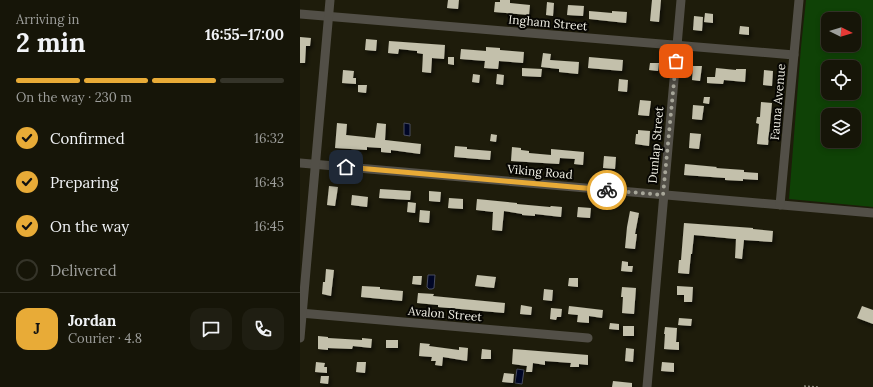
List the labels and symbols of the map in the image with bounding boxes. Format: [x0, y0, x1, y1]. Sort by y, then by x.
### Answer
street label: Ingham Street [508, 12, 589, 33]
north arrow [821, 12, 861, 52]
pin [659, 44, 693, 78]
street label: Fauna Avenue [767, 63, 788, 141]
street label: Dunlap Street [645, 106, 666, 184]
pin [329, 150, 363, 184]
street label: Viking Road [506, 161, 573, 182]
courier [587, 170, 627, 210]
street label: Avalon Street [406, 303, 483, 324]

